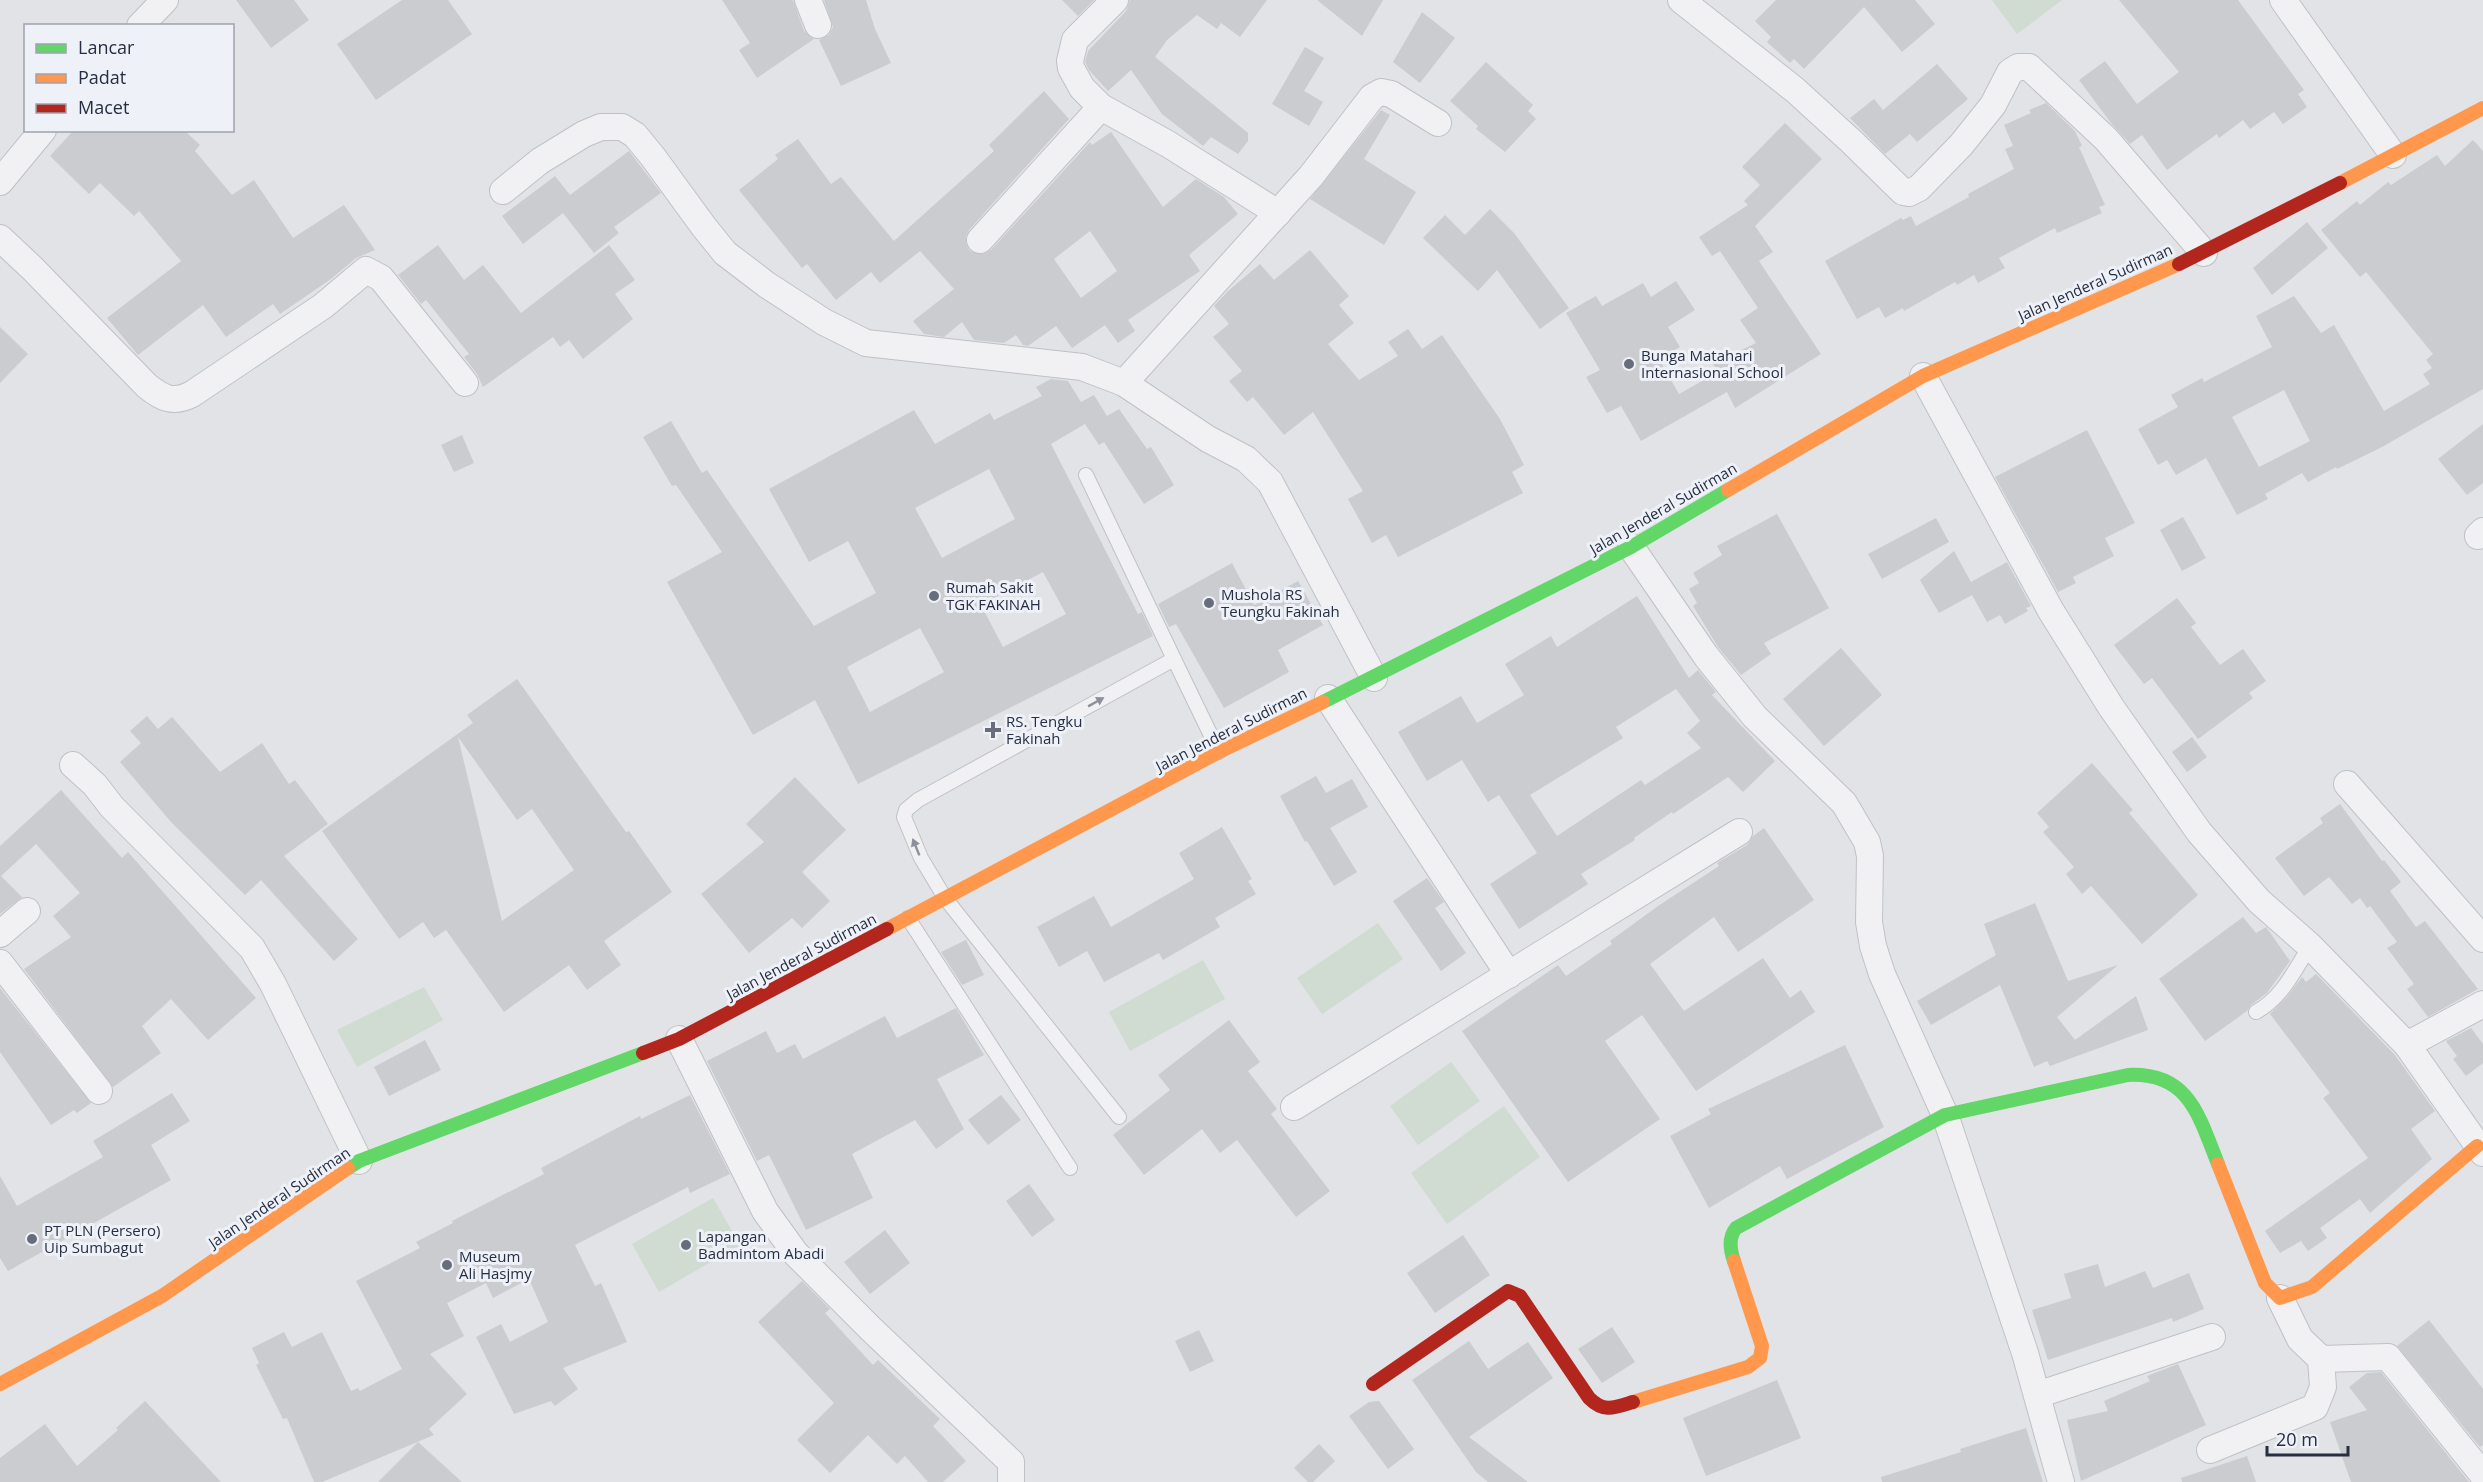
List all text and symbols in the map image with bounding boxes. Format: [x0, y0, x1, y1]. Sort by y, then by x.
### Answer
legend [24, 24, 234, 132]
text: Lancar [78, 35, 135, 59]
text: Padat [78, 65, 126, 89]
text: Macet [78, 95, 129, 119]
street label: Jalan Jenderal Sudirman [2013, 239, 2175, 326]
place label: Bunga Matahari Internasional School [1641, 345, 1783, 382]
marker: Bunga Matahari Internasional School [1622, 357, 1636, 371]
street label: Jalan Jenderal Sudirman [1584, 458, 1740, 559]
place label: Rumah Sakit TGK FAKINAH [946, 577, 1041, 614]
place label: Mushola RS Teungku Fakinah [1221, 584, 1340, 621]
marker: Rumah Sakit TGK FAKINAH [927, 589, 941, 603]
marker: Mushola RS Teungku Fakinah [1202, 596, 1216, 610]
street label: Jalan Jenderal Sudirman [1150, 682, 1310, 777]
one-way arrow [1088, 697, 1105, 707]
place label: RS. Tengku Fakinah [1006, 711, 1082, 748]
marker: RS. Tengku Fakinah [984, 721, 1002, 739]
one-way arrow [911, 838, 920, 856]
street label: Jalan Jenderal Sudirman [721, 908, 879, 1005]
street label: Jalan Jenderal Sudirman [203, 1142, 354, 1253]
place label: PT PLN (Persero) Uip Sumbagut [44, 1220, 160, 1257]
place label: Lapangan Badmintom Abadi [698, 1226, 824, 1263]
marker: PT PLN (Persero) Uip Sumbagut [25, 1232, 39, 1246]
marker: Lapangan Badmintom Abadi [679, 1238, 693, 1252]
place label: Museum Ali Hasjmy [459, 1246, 532, 1283]
marker: Museum Ali Hasjmy [440, 1258, 454, 1272]
scale bar [2267, 1419, 2348, 1457]
text: 20 m [2276, 1427, 2318, 1451]

